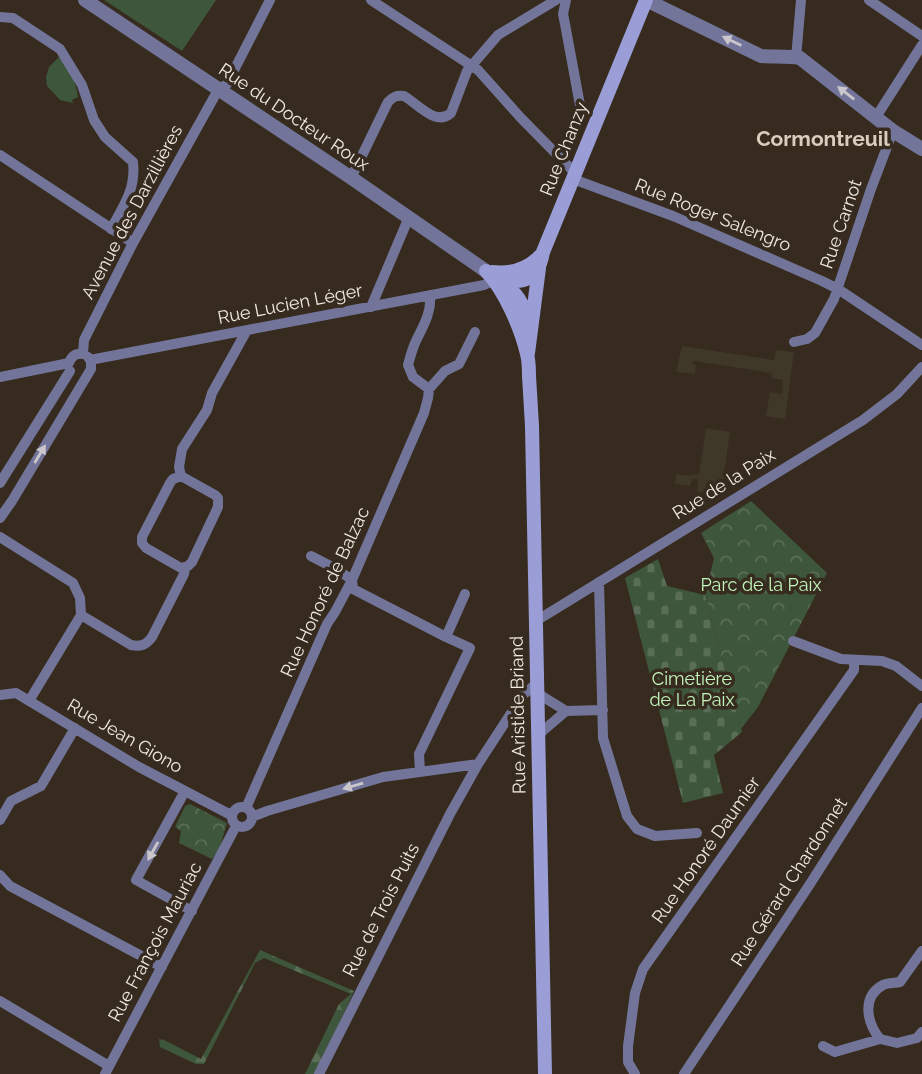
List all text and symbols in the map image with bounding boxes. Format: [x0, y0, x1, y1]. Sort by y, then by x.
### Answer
one-way arrow [722, 36, 742, 47]
street label: Rue du Docteur Roux [215, 58, 374, 175]
one-way arrow [837, 86, 855, 100]
street label: Rue Chanzy [535, 99, 592, 199]
street label: Avenue des Darzillières [77, 121, 187, 302]
district label: Cormontreuil [756, 126, 890, 151]
street label: Rue Roger Salengro [632, 174, 795, 256]
street label: Rue Carnot [815, 176, 866, 271]
street label: Rue Lucien Léger [216, 279, 365, 328]
street label: Rue de la Paix [669, 444, 779, 523]
one-way arrow [33, 445, 46, 464]
street label: Rue Honoré de Balzac [276, 503, 373, 680]
park label: Parc de la Paix [701, 574, 821, 595]
street label: Rue Aristide Briand [506, 636, 529, 794]
park label: Cimetière de La Paix [649, 668, 735, 710]
street label: Rue Jean Giono [64, 694, 187, 777]
street label: Rue Honoré Daumier [647, 772, 765, 927]
one-way arrow [342, 781, 364, 792]
street label: Rue Gérard Chardonnet [726, 793, 851, 970]
street label: Rue de Trois Puits [338, 839, 423, 980]
one-way arrow [147, 841, 158, 861]
street label: Rue François Mauriac [104, 858, 206, 1025]

